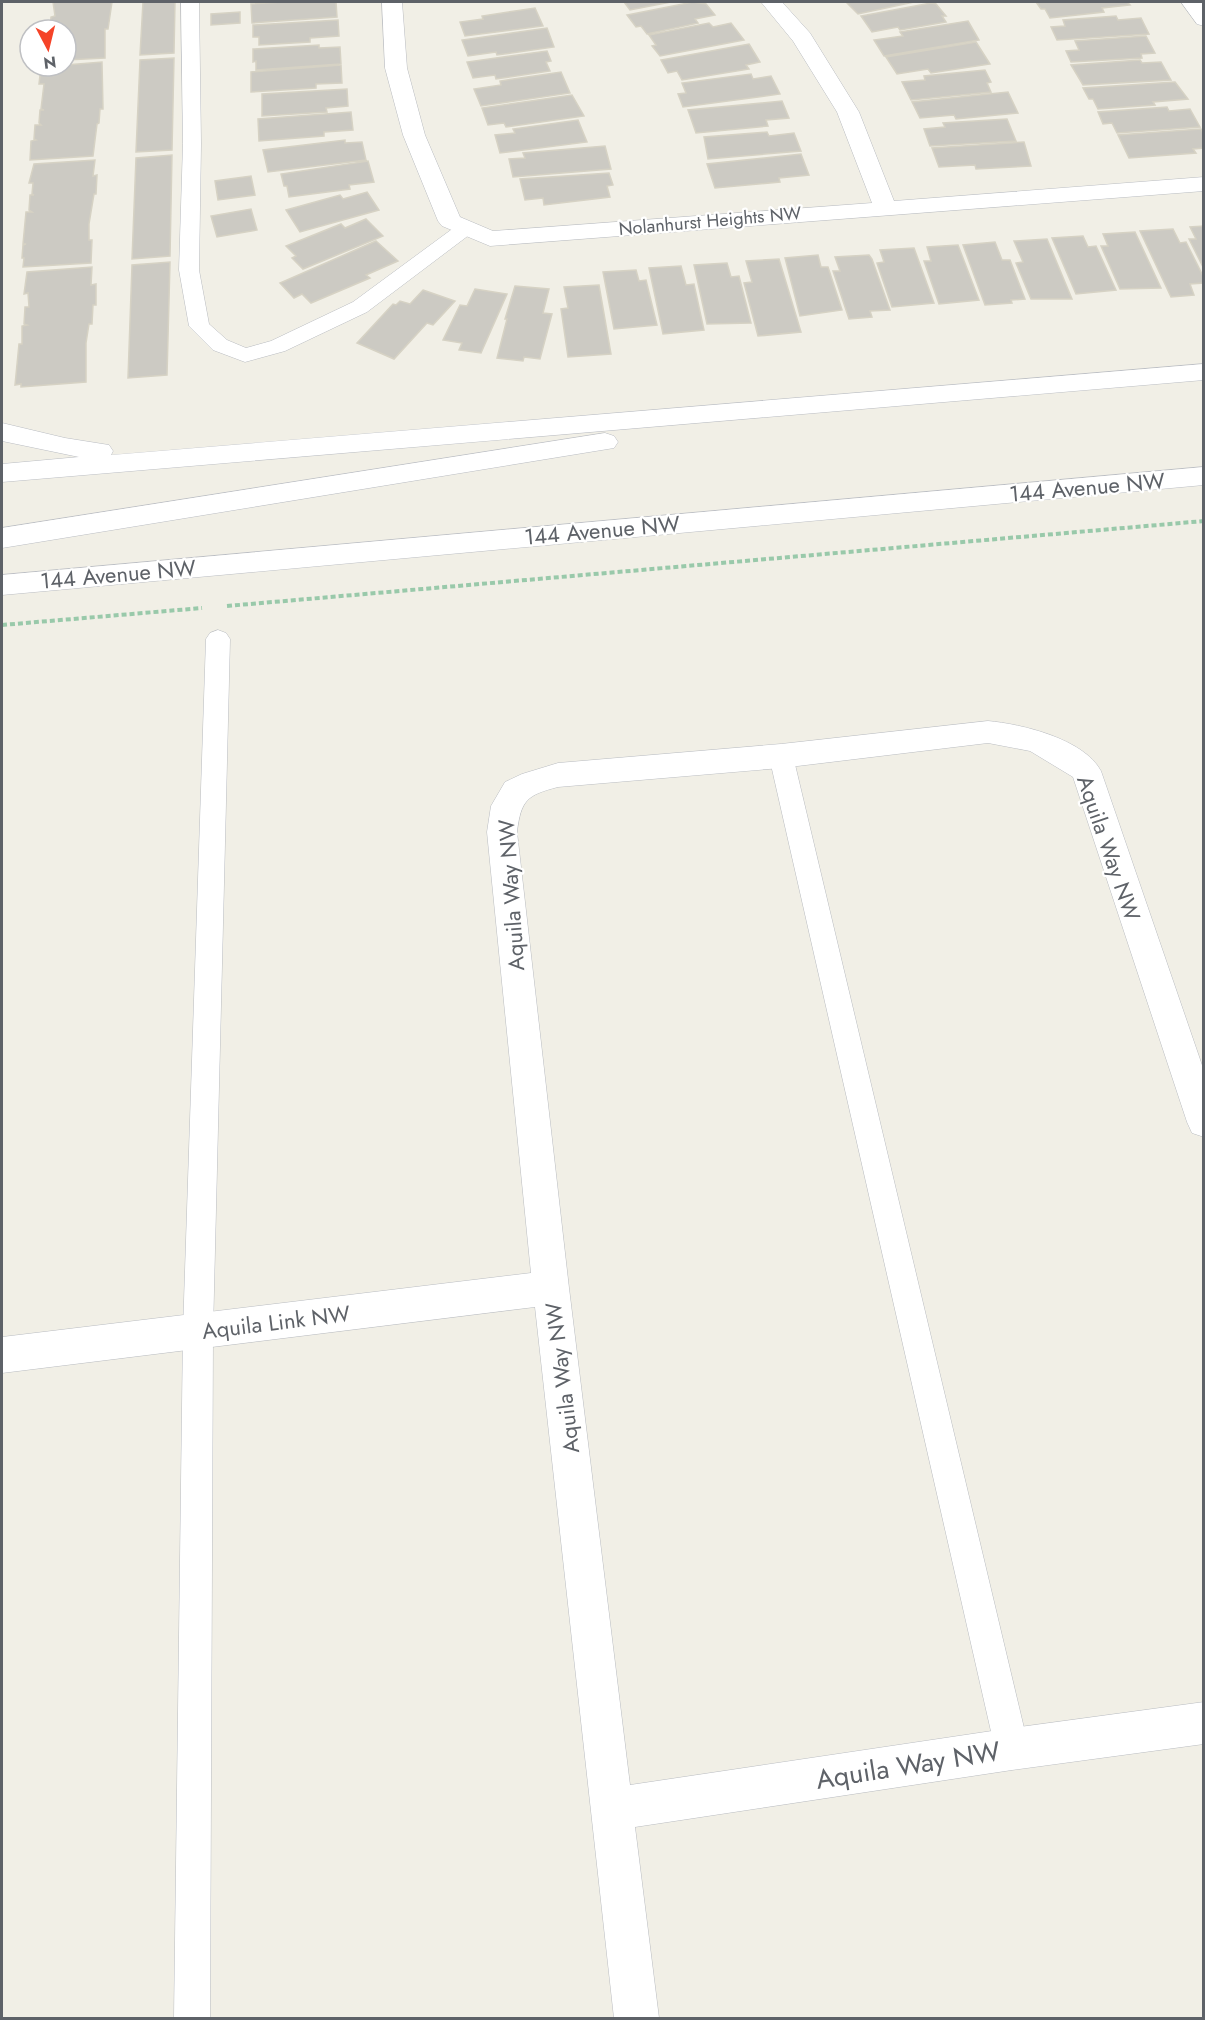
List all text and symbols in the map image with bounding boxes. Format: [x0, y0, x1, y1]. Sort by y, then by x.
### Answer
north arrow [18, 18, 78, 78]
text: N [42, 50, 57, 75]
street label: Nolanhurst Heights NW [618, 200, 803, 242]
street label: 144 Avenue NW [1008, 464, 1166, 510]
street label: 144 Avenue NW [523, 507, 681, 553]
street label: 144 Avenue NW [39, 551, 197, 597]
street label: Aquila Way NW [1069, 771, 1149, 925]
street label: Aquila Way NW [490, 818, 532, 972]
street label: Aquila Link NW [200, 1297, 352, 1347]
street label: Aquila Way NW [537, 1301, 587, 1455]
street label: Aquila Way NW [813, 1731, 1003, 1799]

